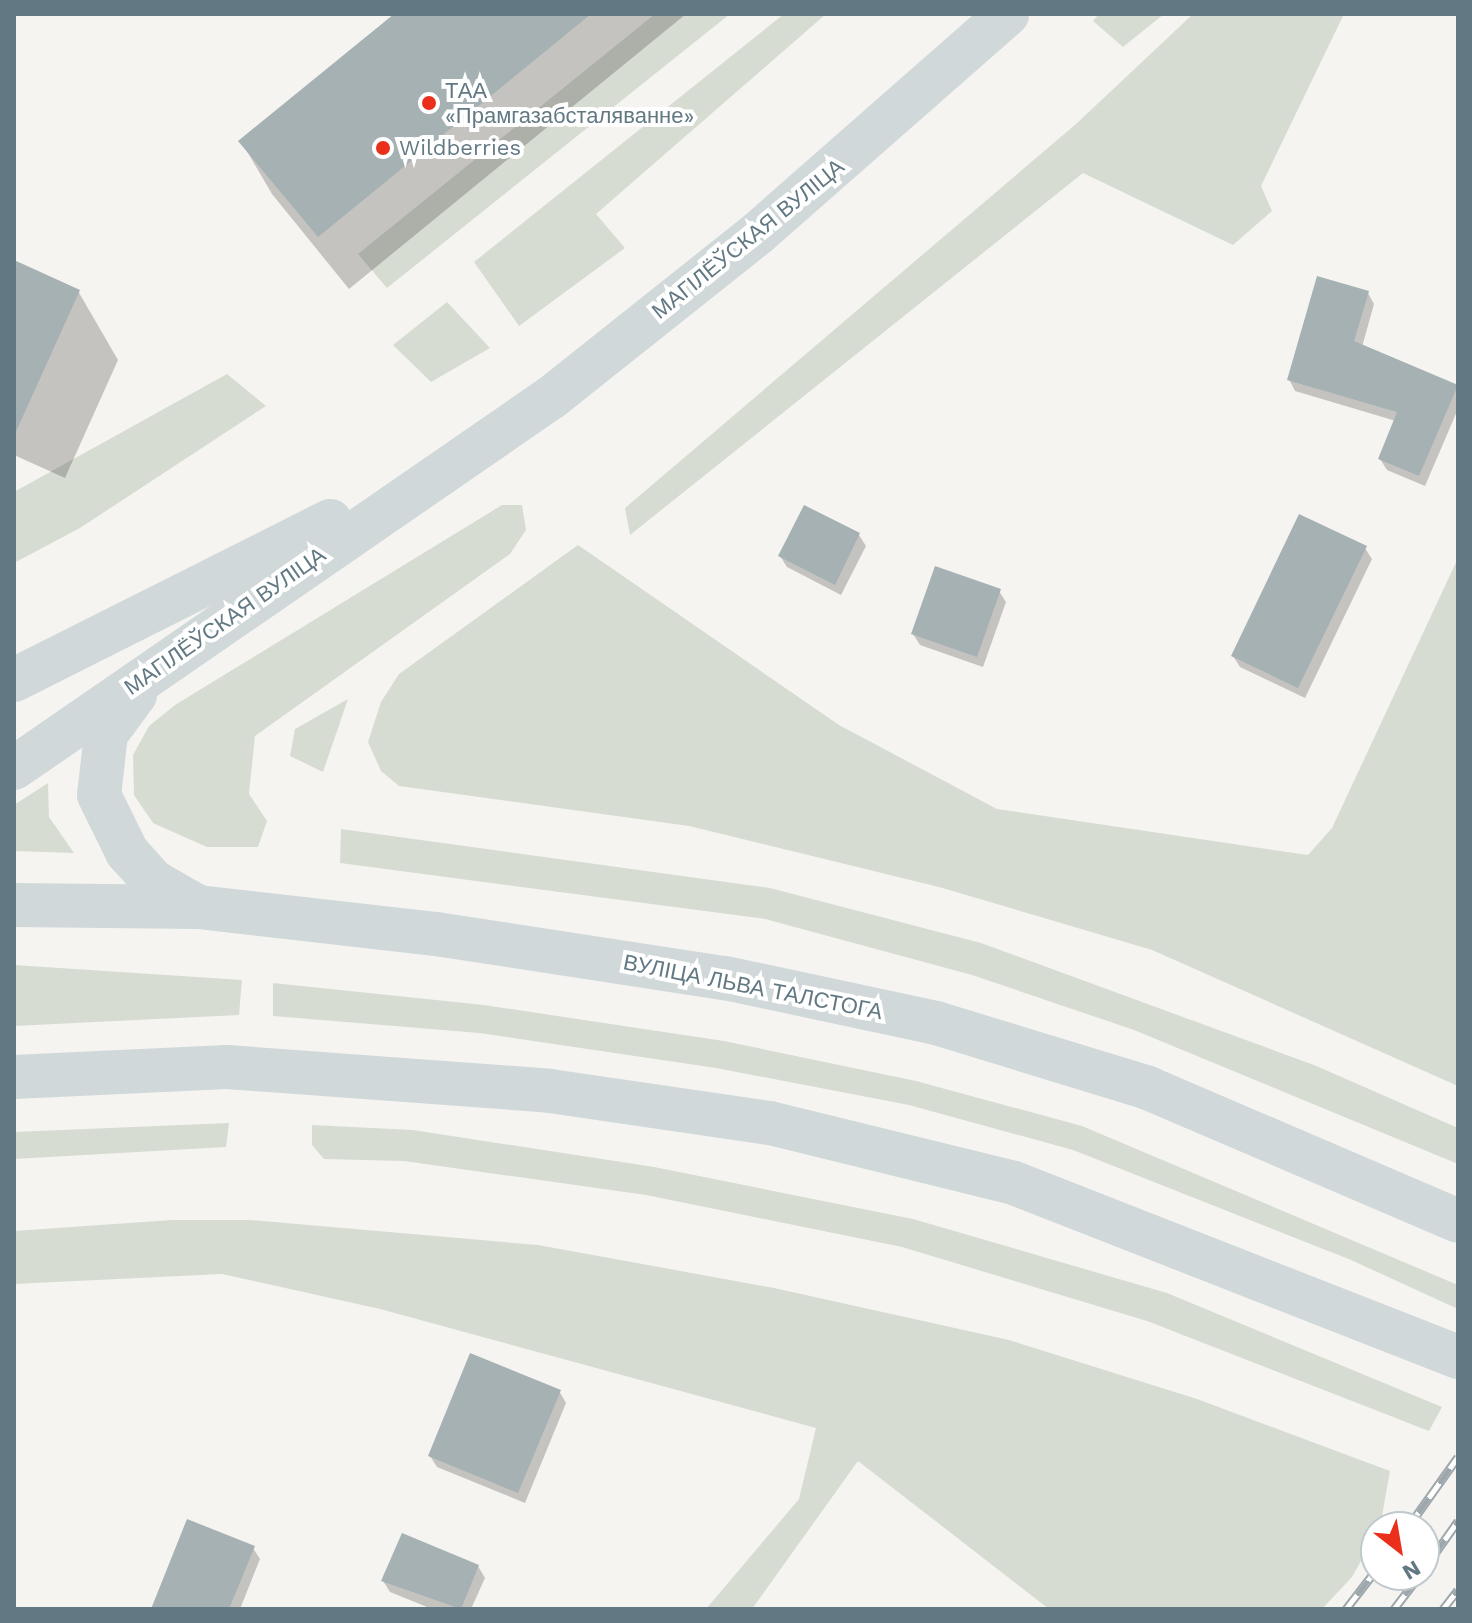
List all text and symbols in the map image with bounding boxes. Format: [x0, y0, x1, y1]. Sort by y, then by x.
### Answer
place label: ТАА «Прамгазабсталяванне» [445, 77, 694, 128]
marker: ТАА «Прамгазабсталяванне» [420, 94, 438, 112]
place label: Wildberries [399, 135, 521, 161]
marker: Wildberries [374, 139, 392, 157]
street label: МАГІЛЁЎСКАЯ ВУЛІЦА [647, 153, 849, 325]
street label: МАГІЛЁЎСКАЯ ВУЛІЦА [119, 541, 331, 701]
street label: ВУЛІЦА ЛЬВА ТАЛСТОГА [621, 949, 885, 1025]
north arrow [1360, 1511, 1440, 1591]
text: N [1398, 1555, 1425, 1585]

